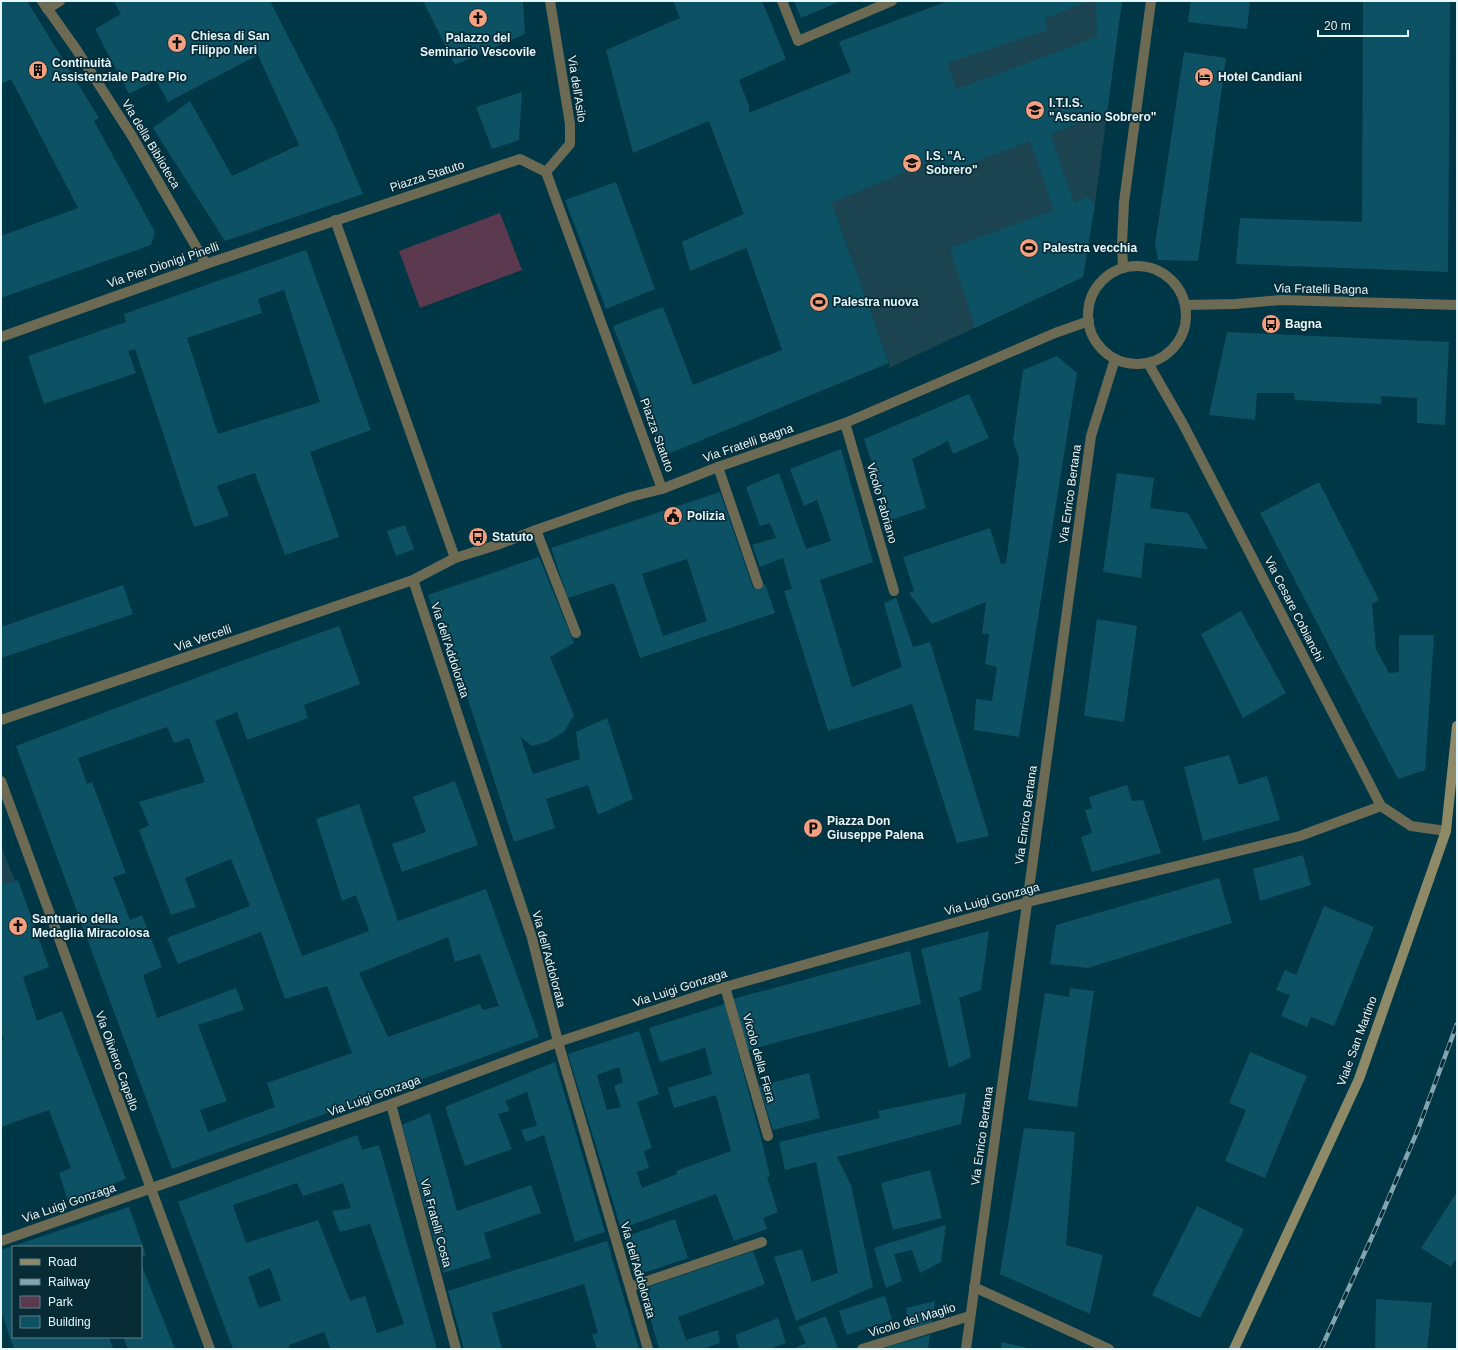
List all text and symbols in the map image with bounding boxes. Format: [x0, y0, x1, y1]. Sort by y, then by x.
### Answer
church icon: Palazzo del Seminario Vescovile [467, 7, 489, 29]
scale bar [1318, 12, 1408, 38]
text: 20 m [1324, 19, 1351, 33]
place label: Chiesa di San Filippo Neri [191, 29, 270, 57]
place label: Palazzo del Seminario Vescovile [420, 31, 536, 59]
church icon: Chiesa di San Filippo Neri [166, 32, 188, 54]
street label: Via dell'Asilo [565, 55, 589, 124]
place label: Continuità Assistenziale Padre Pio [52, 56, 187, 84]
building icon: Continuità Assistenziale Padre Pio [27, 59, 49, 81]
hotel icon: Hotel Candiani [1193, 66, 1215, 88]
place label: Hotel Candiani [1218, 70, 1302, 84]
place label: I.T.I.S. "Ascanio Sobrero" [1049, 96, 1156, 124]
street label: Via della Biblioteca [119, 97, 183, 191]
school or university icon: I.T.I.S. "Ascanio Sobrero" [1024, 99, 1046, 121]
place label: I.S. "A. Sobrero" [926, 149, 978, 177]
school or university icon: I.S. "A. Sobrero" [901, 152, 923, 174]
street label: Piazza Statuto [388, 157, 466, 195]
sports icon: Palestra vecchia [1018, 237, 1040, 259]
street label: Via Pier Dionigi Pinelli [105, 239, 221, 291]
place label: Palestra vecchia [1043, 241, 1137, 255]
street label: Via Fratelli Bagna [1274, 281, 1369, 297]
sports icon: Palestra nuova [808, 291, 830, 313]
place label: Palestra nuova [833, 295, 919, 309]
bus stop icon: Bagna [1260, 313, 1282, 335]
place label: Bagna [1285, 317, 1322, 331]
street label: Piazza Statuto [637, 396, 677, 474]
street label: Via Fratelli Bagna [701, 421, 795, 465]
street label: Via Enrico Bertana [1056, 443, 1084, 544]
street label: Vicolo Fabriano [864, 461, 900, 545]
public building icon: Polizia [662, 505, 684, 527]
place label: Polizia [687, 509, 725, 523]
bus stop icon: Statuto [467, 526, 489, 548]
place label: Statuto [492, 530, 533, 544]
street label: Via Cesare Cobianchi [1261, 554, 1327, 664]
street label: Via dell'Addolorata [428, 601, 472, 700]
street label: Via Vercelli [173, 622, 233, 654]
street label: Via Enrico Bertana [1012, 764, 1040, 865]
place label: Piazza Don Giuseppe Palena [827, 814, 924, 842]
parking icon: Piazza Don Giuseppe Palena [802, 817, 824, 839]
street label: Via Luigi Gonzaga [943, 879, 1041, 918]
street label: Via dell'Addolorata [529, 909, 569, 1009]
place label: Santuario della Medaglia Miracolosa [32, 912, 150, 940]
church icon: Santuario della Medaglia Miracolosa [7, 915, 29, 937]
street label: Via Luigi Gonzaga [631, 966, 729, 1010]
street label: Viale San Martino [1334, 994, 1380, 1088]
street label: Via Oliviero Capello [92, 1009, 142, 1113]
street label: Vicolo della Fiera [740, 1012, 778, 1104]
street label: Via Luigi Gonzaga [326, 1073, 423, 1119]
street label: Via Enrico Bertana [968, 1085, 996, 1186]
street label: Via Fratelli Costa [417, 1177, 455, 1269]
street label: Via Luigi Gonzaga [20, 1180, 118, 1226]
street label: Via dell'Addolorata [618, 1220, 659, 1320]
legend [12, 1246, 142, 1338]
text: Road [48, 1255, 77, 1269]
text: Railway [48, 1275, 90, 1289]
text: Park [48, 1295, 74, 1309]
street label: Vicolo del Maglio [867, 1300, 958, 1340]
text: Building [48, 1315, 91, 1329]

